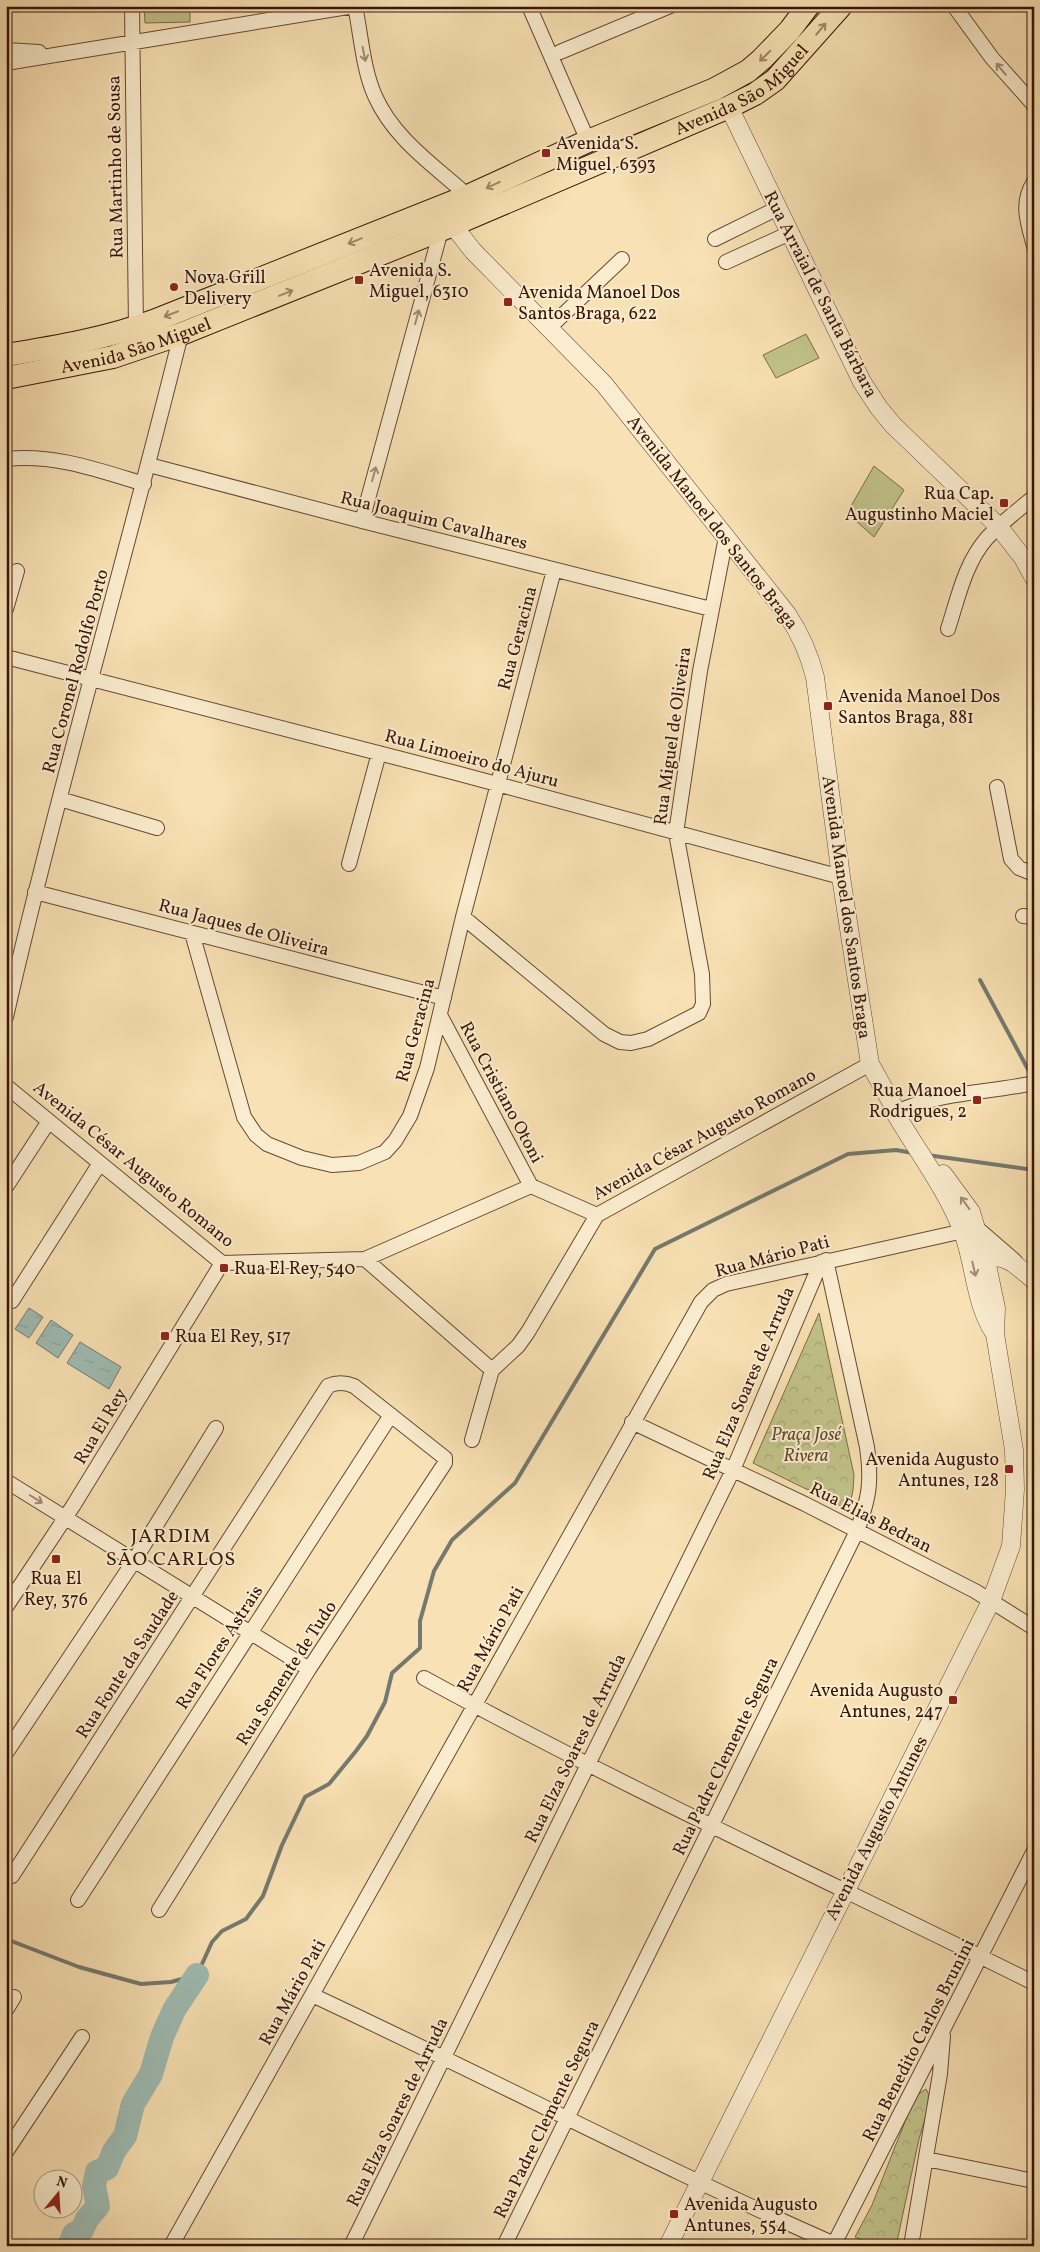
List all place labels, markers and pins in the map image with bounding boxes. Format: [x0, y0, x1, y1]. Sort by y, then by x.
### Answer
place label: Avenida S. Miguel, 6393 [556, 132, 656, 178]
marker: Avenida S. Miguel, 6393 [540, 147, 552, 159]
place label: Avenida S. Miguel, 6310 [369, 259, 469, 305]
place label: Nova Grill Delivery [184, 266, 266, 312]
marker: Avenida S. Miguel, 6310 [353, 274, 365, 286]
marker: Nova Grill Delivery [168, 281, 180, 293]
place label: Avenida Manoel Dos Santos Braga, 622 [518, 281, 680, 327]
marker: Avenida Manoel Dos Santos Braga, 622 [502, 296, 514, 308]
place label: Rua Cap. Augustinho Maciel [845, 482, 994, 528]
marker: Rua Cap. Augustinho Maciel [998, 497, 1010, 509]
place label: Avenida Manoel Dos Santos Braga, 881 [838, 685, 1000, 731]
marker: Avenida Manoel Dos Santos Braga, 881 [822, 700, 834, 712]
place label: Rua Manoel Rodrigues, 2 [869, 1079, 967, 1125]
marker: Rua Manoel Rodrigues, 2 [971, 1094, 983, 1106]
place label: Rua El Rey, 540 [234, 1257, 356, 1282]
marker: Rua El Rey, 540 [218, 1262, 230, 1274]
place label: Rua El Rey, 517 [175, 1325, 291, 1350]
marker: Rua El Rey, 517 [159, 1330, 171, 1342]
place label: Avenida Augusto Antunes, 128 [865, 1448, 999, 1494]
marker: Avenida Augusto Antunes, 128 [1003, 1463, 1015, 1475]
marker: Rua El Rey, 376 [50, 1553, 62, 1565]
place label: Rua El Rey, 376 [24, 1567, 88, 1613]
place label: Avenida Augusto Antunes, 247 [809, 1679, 943, 1725]
marker: Avenida Augusto Antunes, 247 [947, 1694, 959, 1706]
place label: Avenida Augusto Antunes, 554 [684, 2193, 818, 2239]
marker: Avenida Augusto Antunes, 554 [668, 2208, 680, 2220]

